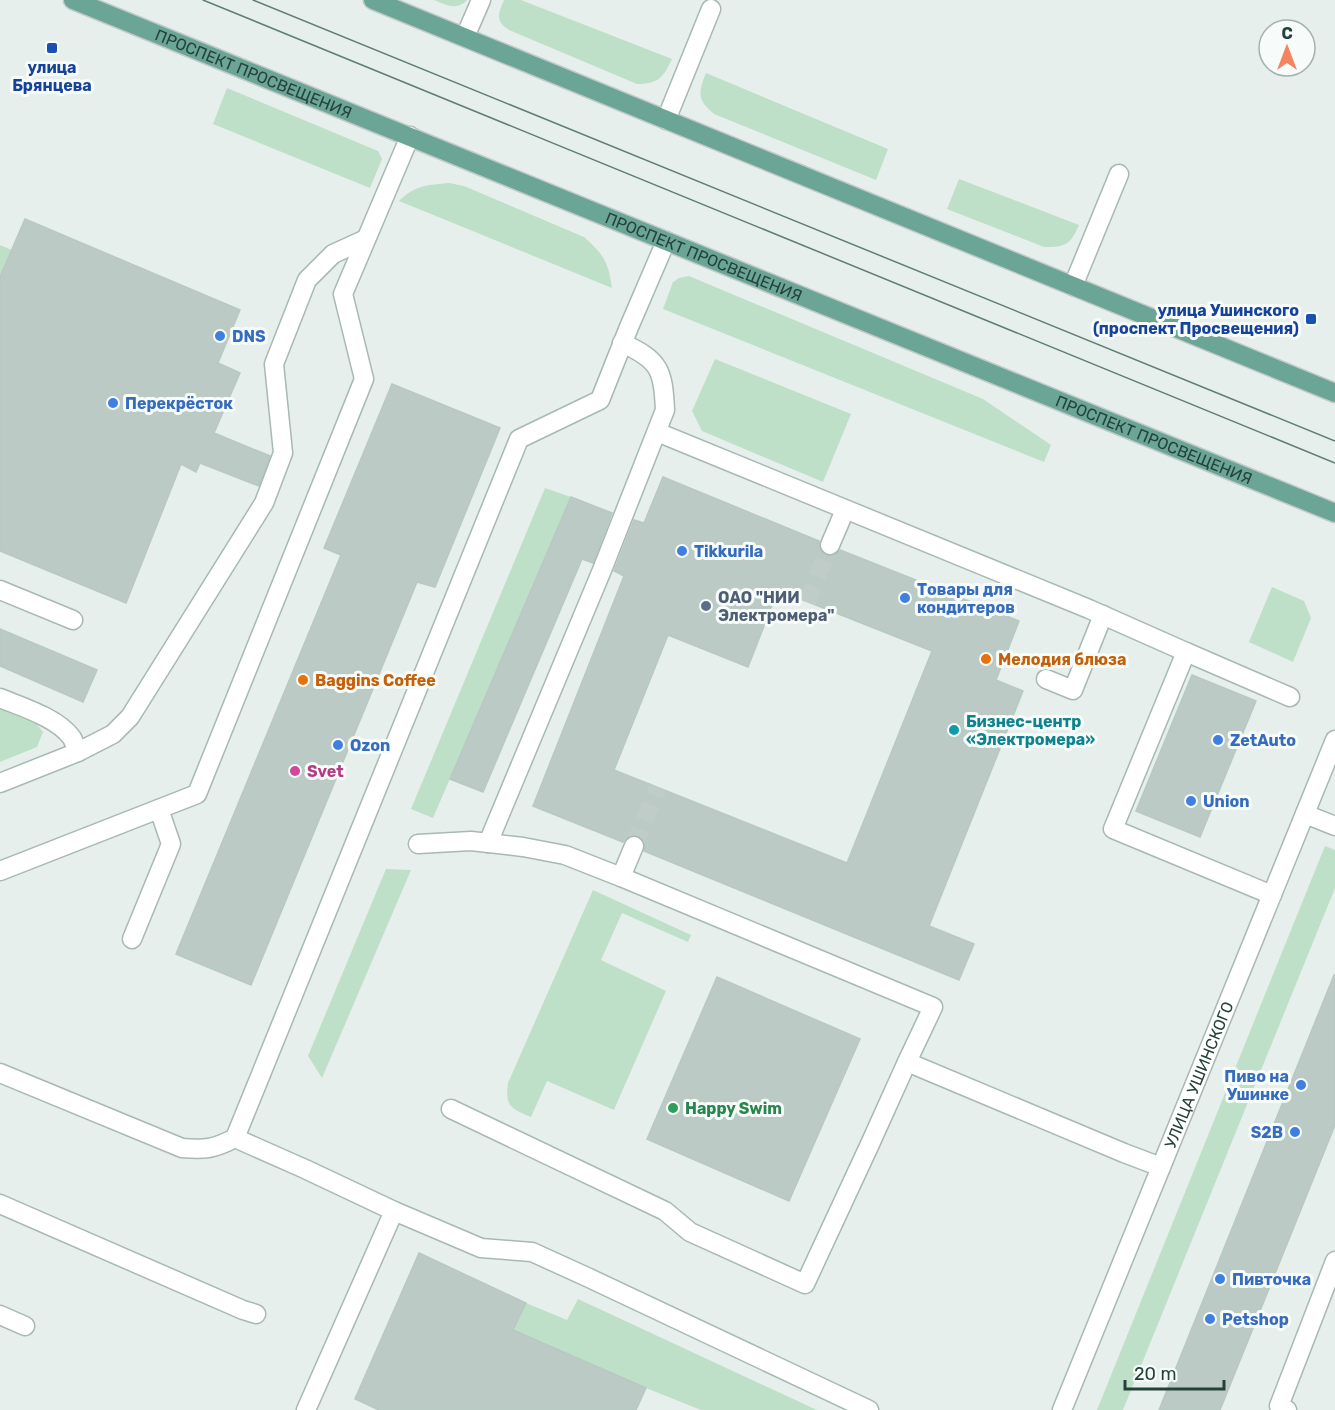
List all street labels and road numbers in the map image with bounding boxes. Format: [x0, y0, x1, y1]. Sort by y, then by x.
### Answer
street label: ПРОСПЕКТ ПРОСВЕЩЕНИЯ [152, 25, 355, 122]
street label: ПРОСПЕКТ ПРОСВЕЩЕНИЯ [603, 208, 805, 305]
street label: ПРОСПЕКТ ПРОСВЕЩЕНИЯ [1053, 391, 1255, 488]
street label: УЛИЦА УШИНСКОГО [1160, 999, 1237, 1151]

